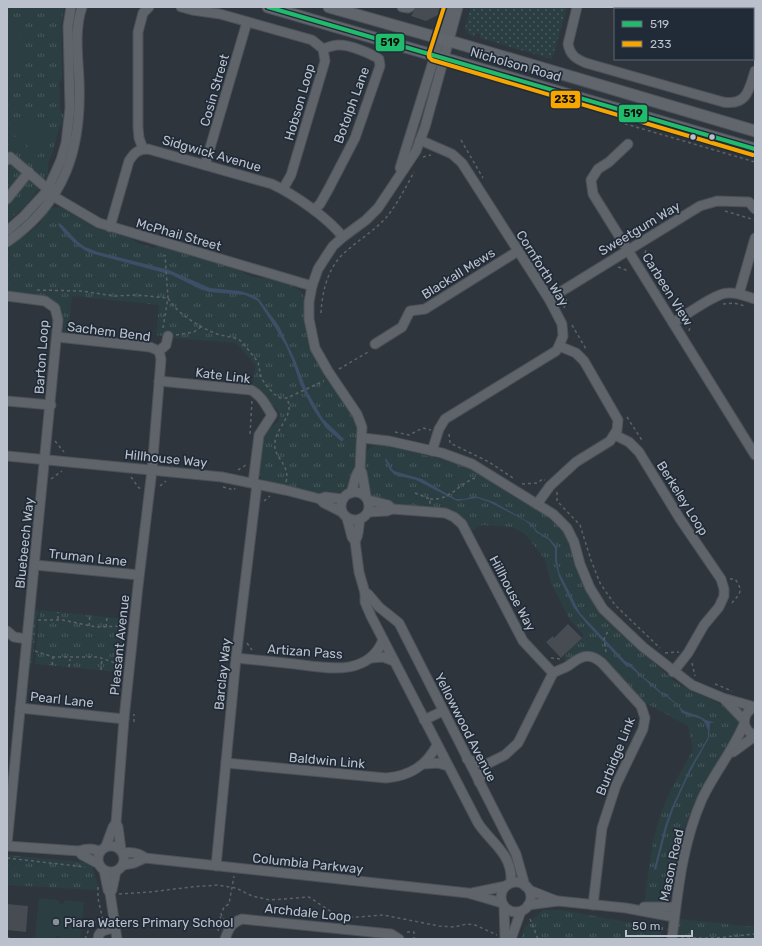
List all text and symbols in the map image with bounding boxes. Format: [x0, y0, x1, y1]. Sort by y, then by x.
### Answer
legend [614, 8, 754, 60]
text: 519 [650, 17, 669, 31]
line badge: 519 [375, 33, 405, 52]
text: 519 [380, 36, 400, 49]
text: 233 [650, 37, 671, 51]
street label: Nicholson Road [469, 44, 563, 85]
street label: Cosin Street [197, 52, 232, 128]
street label: Hobson Loop [281, 62, 318, 142]
street label: Botolph Lane [331, 65, 372, 145]
line badge: 233 [550, 90, 581, 109]
text: 233 [554, 93, 576, 106]
line badge: 519 [618, 104, 648, 123]
text: 519 [623, 107, 643, 120]
street label: Sidgwick Avenue [160, 132, 263, 176]
unlabelled marker [688, 132, 698, 142]
unlabelled marker [707, 132, 717, 142]
street label: Sweetgum Way [596, 198, 683, 260]
street label: McPhail Street [134, 215, 223, 254]
street label: Cornforth Way [513, 228, 572, 309]
street label: Blackall Mews [419, 245, 498, 302]
street label: Carbeen View [639, 250, 696, 328]
street label: Barton Loop [31, 319, 52, 395]
street label: Sachem Bend [66, 319, 152, 344]
street label: Kate Link [195, 365, 252, 386]
street label: Hillhouse Way [124, 447, 208, 470]
street label: Berkeley Loop [654, 458, 711, 538]
street label: Bluebeech Way [12, 497, 37, 589]
street label: Truman Lane [48, 546, 128, 569]
street label: Hillhouse Way [486, 553, 539, 633]
street label: Pleasant Avenue [107, 594, 132, 696]
street label: Barclay Way [211, 637, 234, 711]
street label: Artizan Pass [267, 641, 343, 662]
street label: Yellowwood Avenue [432, 670, 499, 784]
street label: Pearl Lane [30, 689, 94, 710]
street label: Burbidge Link [593, 714, 639, 798]
street label: Baldwin Link [288, 750, 366, 771]
street label: Mason Road [657, 828, 686, 903]
street label: Columbia Parkway [252, 850, 364, 877]
street label: Archdale Loop [264, 900, 352, 925]
scale bar [626, 912, 692, 938]
place label: Piara Waters Primary School [64, 915, 233, 930]
marker: Piara Waters Primary School [51, 917, 61, 927]
text: 50 m [632, 919, 660, 933]

